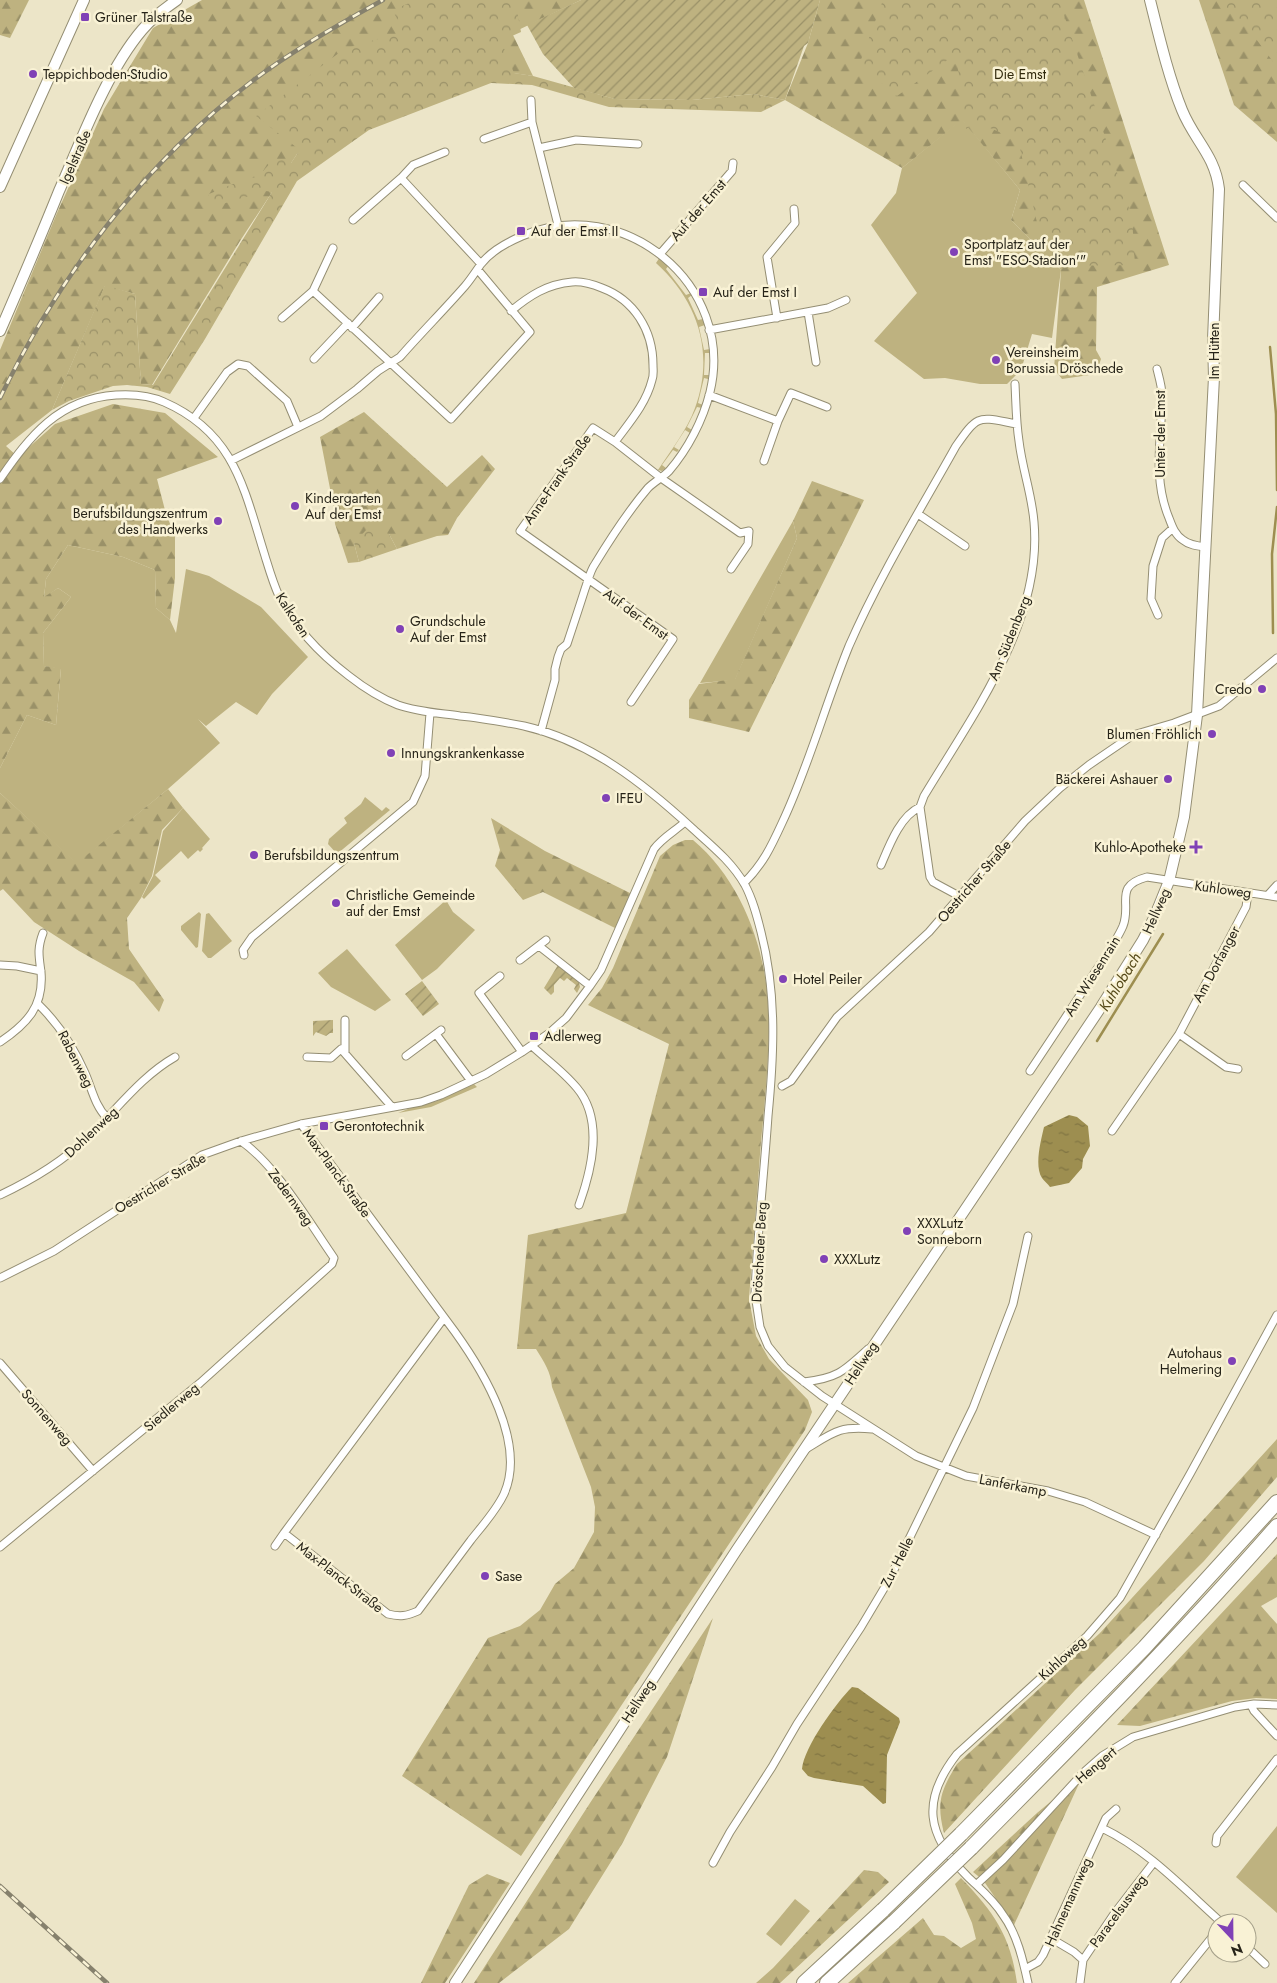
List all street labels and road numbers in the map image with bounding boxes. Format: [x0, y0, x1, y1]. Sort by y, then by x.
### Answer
street label: Igelstraße [54, 127, 96, 187]
street label: Auf der Emst [665, 174, 731, 245]
street label: Im Hütten [1204, 322, 1224, 380]
street label: Unter der Emst [1150, 390, 1170, 478]
street label: Anne-Frank-Straße [518, 430, 596, 528]
street label: Auf der Emst [599, 583, 673, 645]
street label: Kalkofen [271, 589, 315, 641]
street label: Am Südenberg [983, 593, 1035, 683]
street label: Oestricher Straße [932, 835, 1016, 927]
street label: Kuhloweg [1193, 875, 1253, 903]
street label: Hellweg [1137, 885, 1175, 937]
street label: Am Dorfanger [1187, 922, 1245, 1006]
street label: Am Wiesenrain [1059, 932, 1125, 1020]
street label: Rabenweg [53, 1027, 99, 1091]
street label: Dohlenweg [60, 1102, 122, 1162]
street label: Max-Planck-Straße [298, 1125, 376, 1221]
street label: Oestricher Straße [110, 1148, 210, 1218]
street label: Zedernweg [263, 1164, 319, 1230]
street label: Dröscheder Berg [746, 1201, 772, 1303]
street label: Hellweg [839, 1337, 883, 1389]
street label: Siedlerweg [139, 1378, 203, 1436]
street label: Sonnenweg [17, 1384, 77, 1450]
street label: Lanferkamp [978, 1469, 1048, 1501]
street label: Zur Helle [876, 1533, 918, 1591]
street label: Max-Planck-Straße [292, 1537, 388, 1617]
street label: Kuhloweg [1034, 1631, 1090, 1685]
street label: Hellweg [616, 1675, 660, 1727]
street label: Hengert [1071, 1742, 1121, 1788]
street label: Hahnemannweg [1039, 1854, 1097, 1950]
street label: Paracelsusweg [1085, 1870, 1151, 1952]

